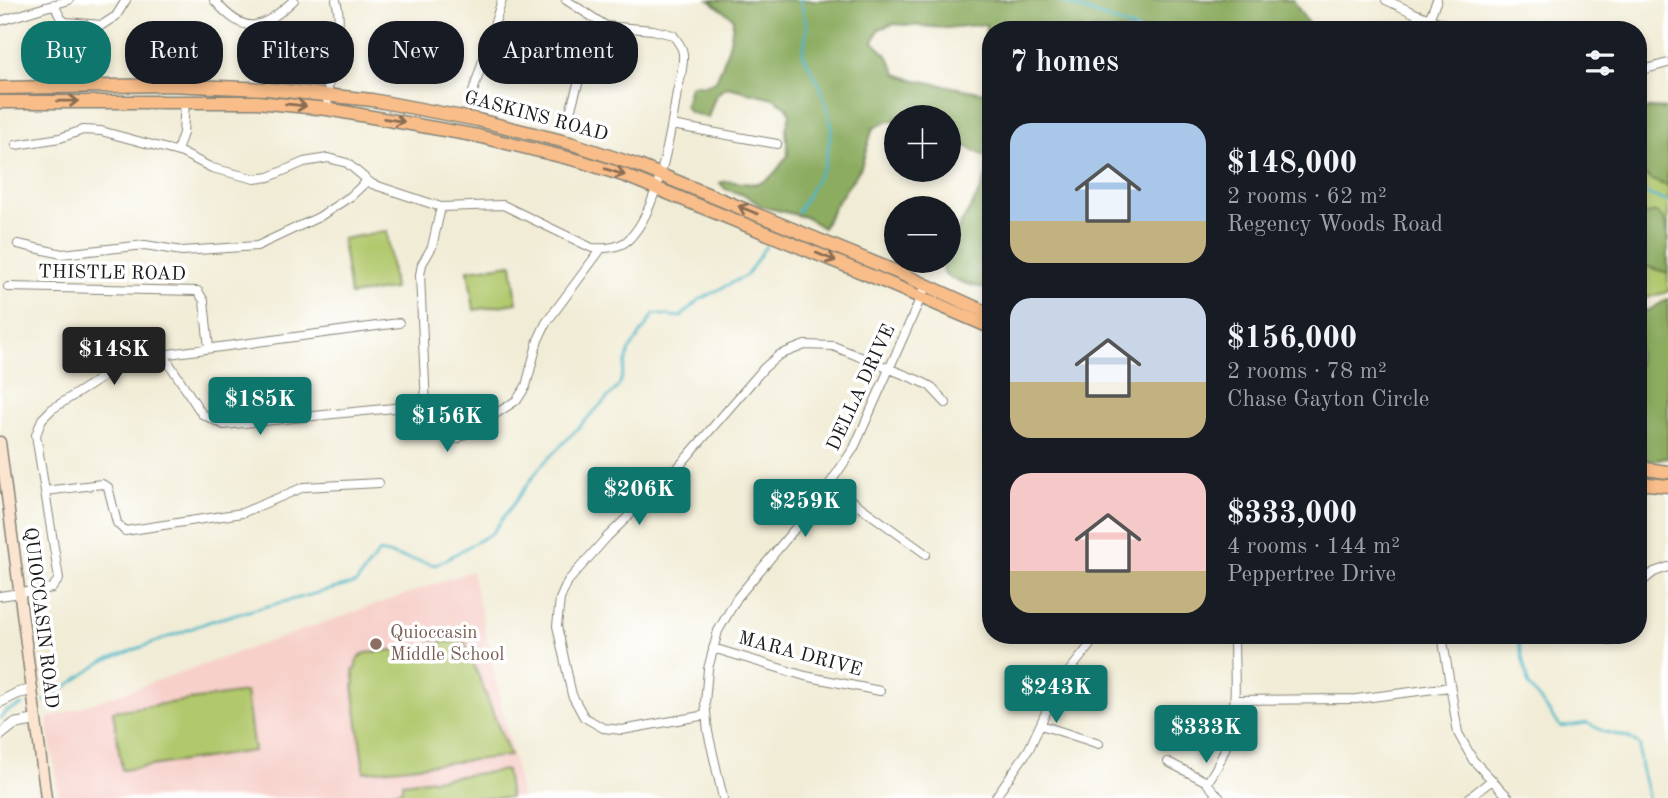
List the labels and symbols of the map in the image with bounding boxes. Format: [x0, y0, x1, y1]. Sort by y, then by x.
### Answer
street label: GASKINS ROAD [462, 89, 610, 145]
one-way arrow [56, 94, 79, 108]
one-way arrow [284, 99, 306, 112]
one-way arrow [382, 114, 405, 127]
one-way arrow [604, 167, 626, 179]
one-way arrow [737, 202, 759, 215]
one-way arrow [815, 252, 837, 265]
street label: THISTLE ROAD [38, 263, 186, 285]
street label: DELLA DRIVE [824, 322, 900, 454]
pin: $148K [65, 328, 163, 387]
pin: $185K [211, 378, 309, 437]
pin: $156K [398, 394, 496, 454]
pin: $206K [590, 468, 688, 527]
pin: $259K [756, 480, 854, 539]
street label: QUIOCCASIN ROAD [19, 526, 61, 710]
place label: Quioccasin Middle School [390, 624, 504, 665]
street label: MARA DRIVE [736, 629, 864, 681]
marker: Quioccasin Middle School [368, 636, 384, 652]
pin: $243K [1007, 666, 1105, 725]
pin: $333K [1157, 706, 1255, 765]

